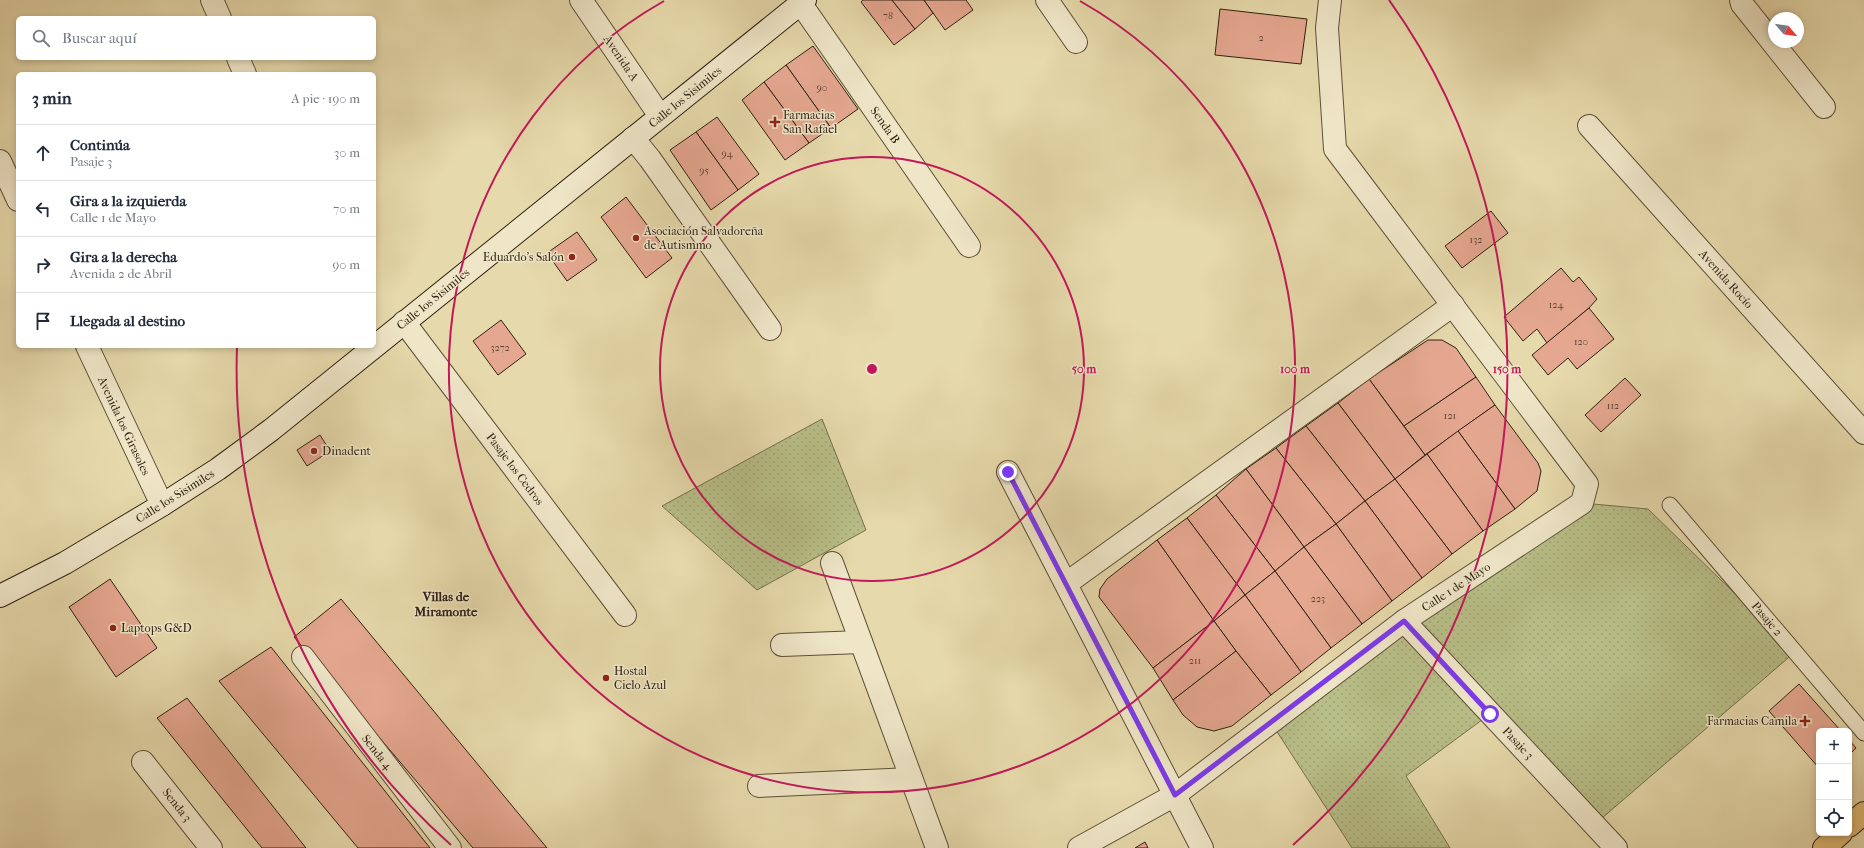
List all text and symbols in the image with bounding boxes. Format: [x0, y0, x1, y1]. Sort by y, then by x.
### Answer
house number: 78 [883, 10, 893, 22]
north arrow [1768, 12, 1804, 48]
search box [16, 16, 376, 60]
icon: search [30, 27, 52, 49]
text: Buscar aquí [62, 29, 137, 47]
street label: Avenida A [600, 32, 641, 84]
house number: 2 [1258, 32, 1264, 44]
street label: Calle los Sisimiles [646, 63, 725, 131]
house number: 90 [817, 82, 827, 94]
text: 3 min [32, 88, 72, 108]
text: A pie · 190 m [291, 91, 360, 106]
street label: Senda B [867, 104, 903, 146]
place label: Farmacias San Rafael [783, 108, 838, 136]
marker: Farmacias San Rafael [770, 117, 780, 127]
text: Continúa [70, 136, 130, 154]
icon: ahead [32, 142, 54, 164]
text: 30 m [334, 145, 360, 160]
house number: 94 [721, 148, 734, 160]
text: Pasaje 3 [70, 154, 112, 169]
house number: 95 [699, 165, 709, 177]
text: Gira a la izquierda [70, 192, 186, 210]
icon: left [32, 198, 54, 220]
text: 70 m [333, 201, 360, 216]
text: Calle 1 de Mayo [70, 210, 156, 225]
place label: Asociación Salvadoreña de Autismmo [643, 224, 764, 252]
marker: Asociación Salvadoreña de Autismmo [631, 233, 641, 243]
house number: 132 [1470, 234, 1482, 246]
street label: Avenida Rocío [1695, 246, 1756, 311]
text: Gira a la derecha [70, 248, 177, 266]
place label: Eduardo's Salón [483, 250, 564, 264]
marker: Eduardo's Salón [567, 252, 577, 262]
icon: right [32, 254, 54, 276]
text: 90 m [332, 257, 360, 272]
street label: Calle los Sisimiles [394, 265, 473, 333]
text: Avenida 2 de Abril [70, 266, 172, 281]
house number: 124 [1549, 299, 1564, 311]
icon: arrive [32, 310, 54, 332]
text: Llegada al destino [70, 312, 185, 330]
house number: 120 [1574, 336, 1588, 348]
house number: 3272 [490, 342, 510, 354]
centre of rings [865, 362, 879, 376]
text: 50 m [1072, 362, 1097, 376]
text: 100 m [1280, 362, 1311, 376]
text: 150 m [1493, 362, 1522, 376]
street label: Avenida los Girasoles [95, 373, 153, 478]
house number: 112 [1607, 400, 1619, 412]
house number: 121 [1444, 410, 1456, 422]
street label: Pasaje los Cedros [483, 430, 547, 508]
place label: Dinadent [322, 444, 372, 458]
marker: Dinadent [309, 446, 319, 456]
route end [999, 463, 1017, 481]
street label: Calle los Sisimiles [133, 466, 217, 526]
street label: Calle 1 de Mayo [1419, 560, 1493, 614]
district label: Villas de Miramonte [413, 589, 478, 619]
house number: 223 [1311, 593, 1325, 605]
street label: Pasaje 2 [1749, 599, 1785, 639]
place label: Laptops G&D [121, 621, 192, 635]
marker: Laptops G&D [108, 623, 118, 633]
house number: 211 [1189, 655, 1201, 667]
place label: Hostal Cielo Azul [614, 664, 667, 692]
marker: Hostal Cielo Azul [601, 673, 611, 683]
route start [1481, 705, 1499, 723]
place label: Farmacias Camila [1707, 714, 1797, 728]
marker: Farmacias Camila [1800, 716, 1810, 726]
street label: Pasaje 3 [1500, 724, 1537, 762]
map controls [1816, 728, 1852, 836]
button: + [1816, 728, 1852, 764]
street label: Senda 4 [359, 732, 396, 773]
button: − [1816, 764, 1852, 800]
street label: Senda 3 [160, 785, 194, 825]
button: locate [1816, 800, 1852, 836]

